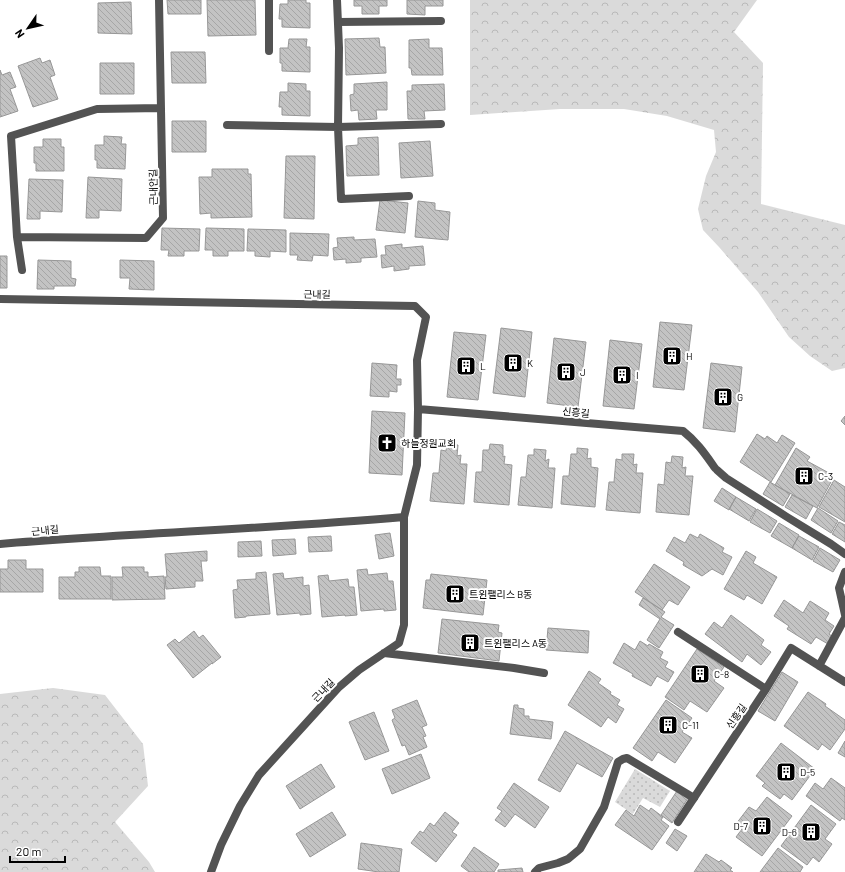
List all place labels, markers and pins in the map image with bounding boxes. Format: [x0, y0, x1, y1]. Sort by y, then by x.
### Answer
building icon: H [661, 345, 683, 367]
place label: H [686, 350, 693, 362]
building icon: K [502, 352, 524, 374]
building icon: L [455, 355, 477, 377]
place label: K [527, 357, 533, 369]
place label: L [480, 360, 486, 372]
building icon: J [555, 361, 577, 383]
building icon: I [611, 364, 633, 386]
place label: J [580, 366, 586, 378]
place label: I [636, 369, 639, 381]
building icon: G [712, 386, 734, 408]
place label: G [737, 391, 743, 403]
church icon: 하늘정원교회 [376, 432, 398, 454]
place label: 하늘정원교회 [401, 437, 456, 449]
building icon: C-3 [793, 465, 815, 487]
place label: C-3 [818, 470, 833, 482]
building icon: 트윈팰리스 B동 [444, 583, 466, 605]
place label: 트윈팰리스 B동 [469, 588, 532, 600]
building icon: 트윈팰리스 A동 [459, 632, 481, 654]
place label: 트윈팰리스 A동 [484, 637, 547, 649]
building icon: C-8 [689, 663, 711, 685]
place label: C-8 [714, 668, 729, 680]
building icon: C-11 [657, 714, 679, 736]
place label: C-11 [682, 719, 699, 731]
building icon: D-5 [775, 761, 797, 783]
place label: D-5 [800, 766, 815, 778]
building icon: D-7 [751, 815, 773, 837]
place label: D-7 [733, 820, 748, 832]
building icon: D-6 [800, 821, 822, 843]
place label: D-6 [782, 826, 797, 838]

